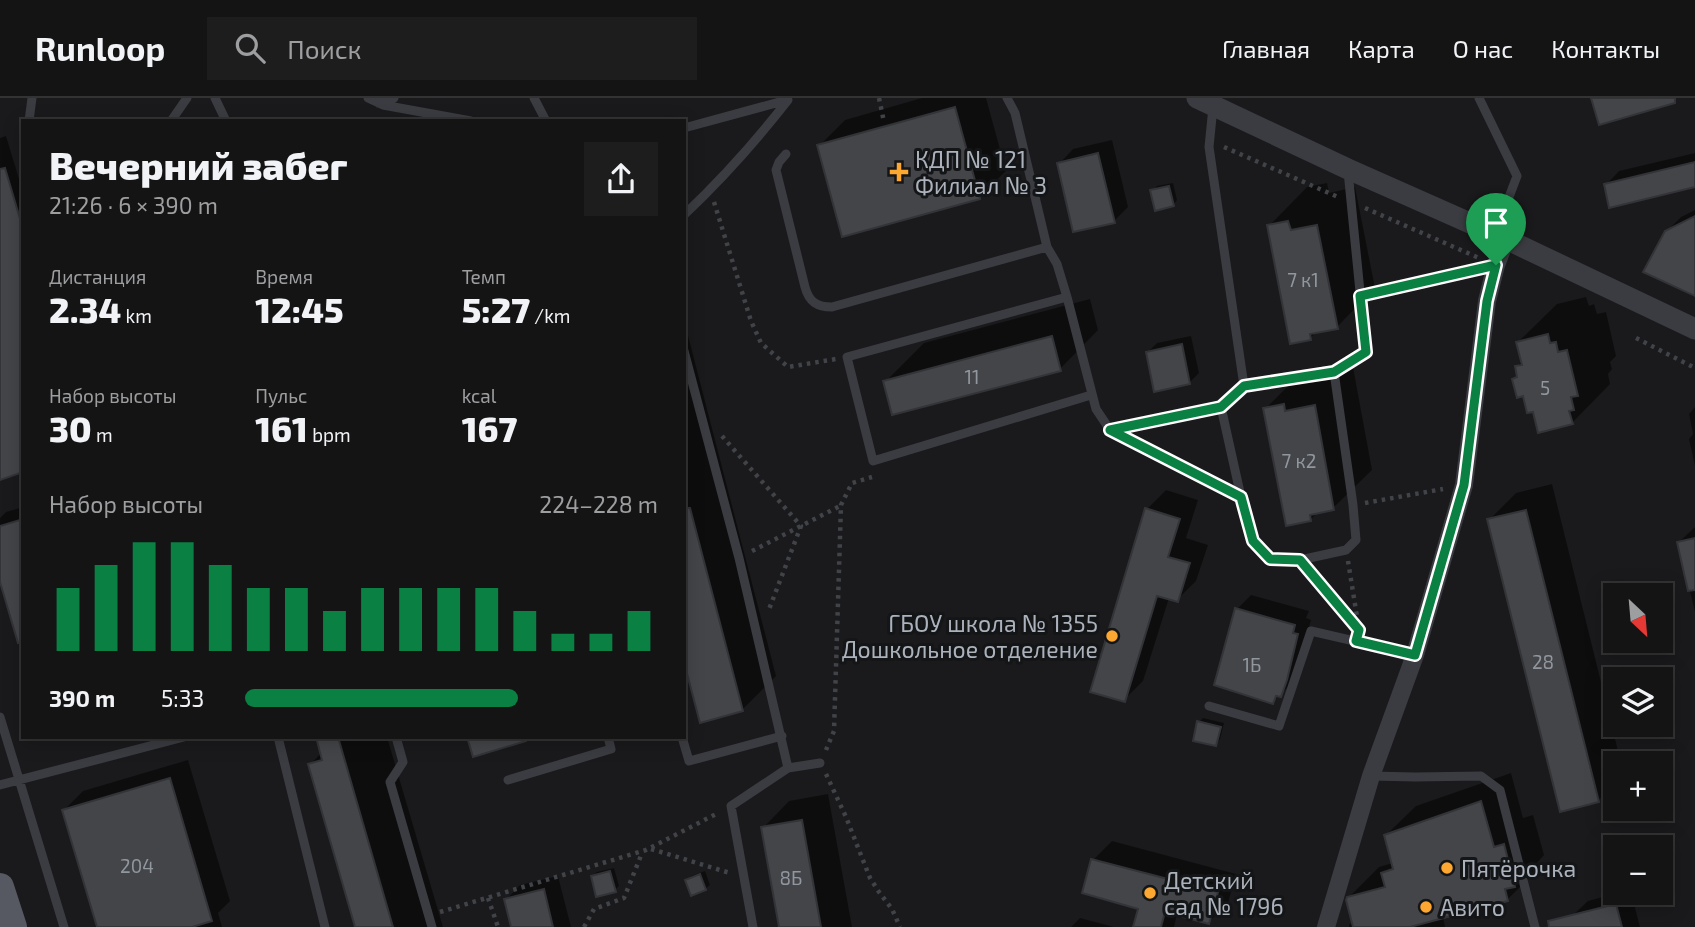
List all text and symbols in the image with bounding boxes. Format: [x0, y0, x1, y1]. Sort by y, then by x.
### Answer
search box [207, 17, 697, 80]
text: Runloop [35, 28, 165, 68]
icon: search [231, 29, 269, 67]
text: Поиск [287, 33, 362, 64]
text: Главная [1222, 34, 1310, 63]
text: Карта [1348, 34, 1415, 63]
text: О нас [1453, 34, 1513, 63]
text: Контакты [1551, 34, 1660, 63]
text: Вечерний забег [49, 142, 348, 188]
button: share [584, 142, 658, 216]
place label: КДП № 121 Филиал № 3 [915, 145, 1047, 199]
marker: КДП № 121 Филиал № 3 [889, 162, 909, 182]
text: 21:26 · 6 × 390 m [49, 191, 218, 219]
pin [1466, 193, 1526, 265]
icon: arrive [1477, 204, 1515, 242]
text: Дистанция [49, 265, 146, 288]
text: Время [255, 265, 313, 288]
text: Темп [462, 265, 506, 288]
house number: 7 к1 [1287, 268, 1319, 291]
text: 2.34 [49, 288, 121, 330]
text: 12:45 [255, 288, 344, 330]
text: 5:27 [462, 288, 530, 330]
text: km [121, 304, 152, 327]
text: /km [530, 304, 571, 327]
house number: 11 [964, 365, 980, 388]
house number: 5 [1540, 376, 1550, 399]
text: Набор высоты [49, 384, 176, 407]
text: Пульс [255, 384, 307, 407]
text: kcal [462, 384, 496, 407]
text: 30 [49, 407, 92, 449]
text: 161 [255, 407, 308, 449]
text: 167 [462, 407, 517, 449]
text: m [92, 423, 113, 446]
text: bpm [308, 423, 351, 446]
house number: 7 к2 [1282, 449, 1316, 472]
text: Набор высоты [49, 490, 203, 518]
text: 224–228 m [539, 490, 658, 518]
north arrow [1603, 583, 1673, 653]
map controls [1603, 583, 1673, 905]
place label: ГБОУ школа № 1355 Дошкольное отделение [842, 609, 1098, 663]
marker: ГБОУ школа № 1355 Дошкольное отделение [1104, 628, 1120, 644]
house number: 28 [1532, 650, 1554, 673]
house number: 1Б [1243, 653, 1261, 676]
button: layers [1603, 667, 1673, 737]
text: 390 m [49, 684, 115, 712]
text: 5:33 [161, 684, 204, 712]
button: + [1603, 751, 1673, 821]
button: − [1603, 835, 1673, 905]
house number: 204 [120, 854, 154, 877]
place label: Пятёрочка [1461, 854, 1576, 882]
marker: Пятёрочка [1439, 860, 1455, 876]
house number: 8Б [780, 866, 802, 889]
place label: Детский сад № 1796 [1164, 866, 1284, 920]
marker: Детский сад № 1796 [1142, 885, 1158, 901]
place label: Авито [1440, 893, 1505, 921]
marker: Авито [1418, 899, 1434, 915]

